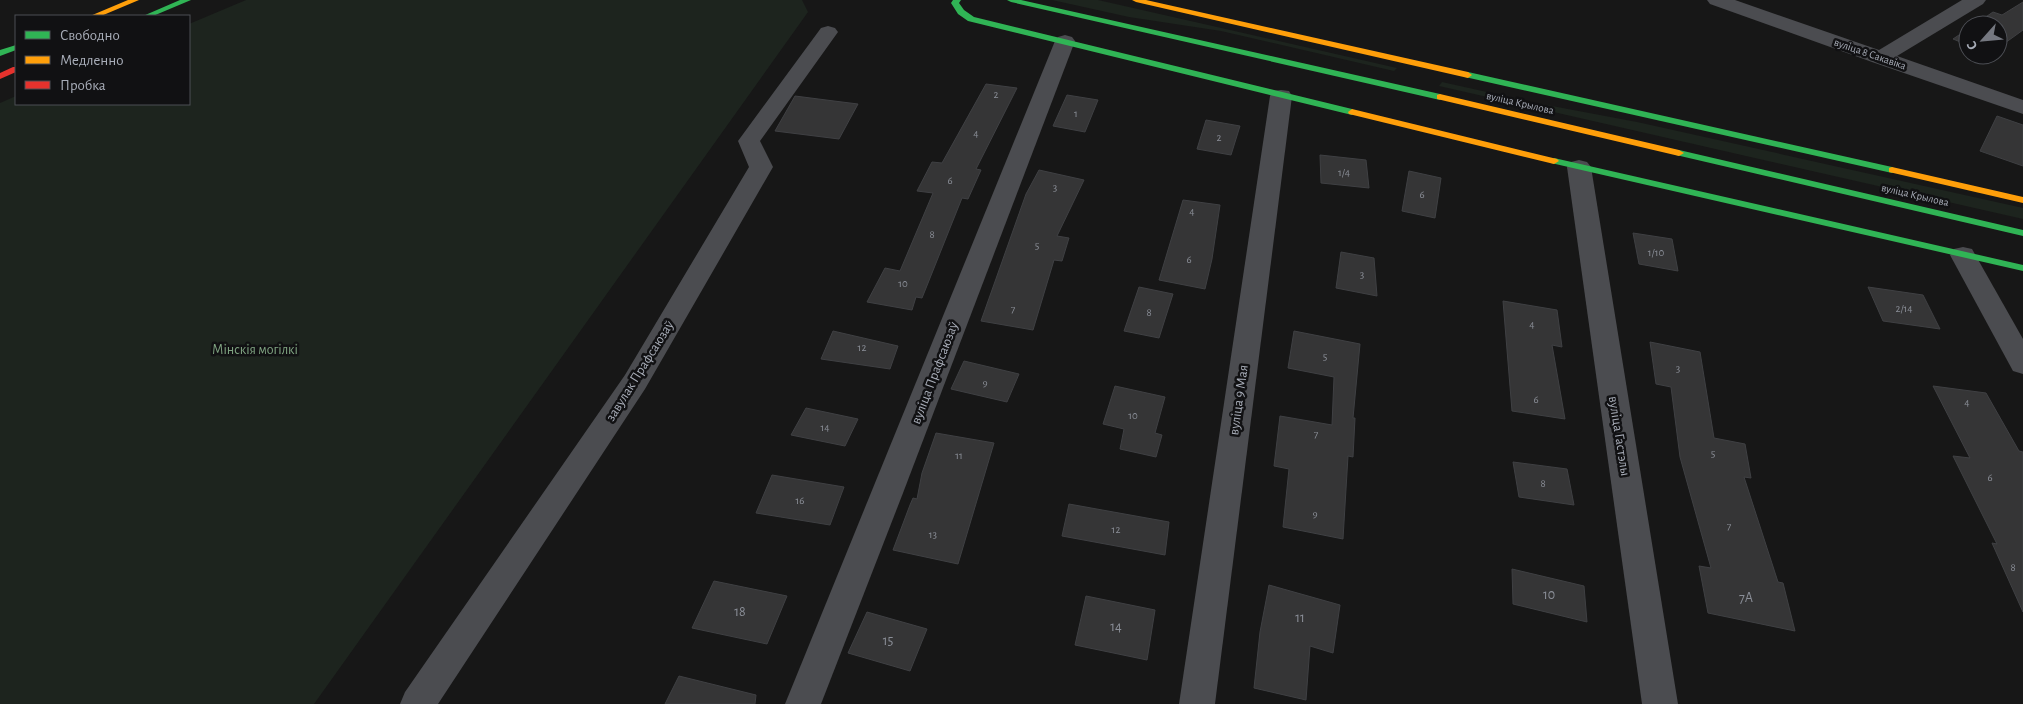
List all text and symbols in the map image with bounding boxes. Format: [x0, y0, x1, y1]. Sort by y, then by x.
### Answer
legend [15, 15, 190, 105]
north arrow [1958, 15, 2008, 65]
text: Свободно [60, 28, 120, 43]
street label: вуліца 8 Сакавіка [1833, 37, 1907, 71]
text: С [1964, 39, 1980, 52]
text: Медленно [60, 53, 124, 68]
text: Пробка [60, 78, 106, 93]
house number: 2 [993, 89, 999, 100]
street label: вуліца Крылова [1485, 90, 1555, 116]
house number: 1 [1074, 108, 1078, 119]
house number: 4 [973, 128, 979, 139]
house number: 2 [1216, 132, 1222, 143]
house number: 1/4 [1338, 167, 1350, 178]
house number: 6 [947, 175, 953, 186]
house number: 3 [1053, 182, 1058, 193]
street label: вуліца Крылова [1880, 182, 1950, 208]
house number: 6 [1419, 189, 1425, 200]
house number: 4 [1189, 206, 1195, 217]
house number: 8 [929, 229, 935, 240]
house number: 5 [1035, 240, 1040, 251]
house number: 1/10 [1648, 247, 1664, 258]
house number: 6 [1186, 254, 1192, 265]
house number: 3 [1360, 269, 1365, 280]
house number: 10 [898, 278, 908, 289]
house number: 2/14 [1895, 303, 1913, 314]
house number: 7 [1011, 304, 1016, 315]
house number: 8 [1146, 307, 1152, 318]
street label: завулак Прафсаюзаў [603, 318, 677, 424]
house number: 4 [1529, 319, 1535, 330]
street label: вуліца Прафсаюзаў [909, 320, 961, 426]
house number: 12 [858, 342, 866, 353]
park label: Мінскія могілкі [212, 343, 298, 357]
house number: 5 [1323, 351, 1328, 362]
house number: 3 [1676, 363, 1681, 374]
street label: вуліца 9 Мая [1227, 364, 1251, 436]
house number: 9 [982, 377, 988, 388]
house number: 6 [1533, 394, 1539, 405]
street label: вуліца Гастэлы [1606, 395, 1632, 477]
house number: 4 [1964, 397, 1970, 408]
house number: 10 [1128, 410, 1138, 421]
house number: 14 [820, 422, 830, 433]
house number: 7 [1314, 429, 1319, 440]
house number: 5 [1711, 448, 1716, 459]
house number: 11 [955, 450, 963, 461]
house number: 6 [1987, 472, 1993, 483]
house number: 8 [1540, 478, 1546, 489]
house number: 16 [796, 495, 804, 506]
house number: 9 [1312, 508, 1318, 519]
house number: 7 [1727, 521, 1732, 532]
house number: 12 [1112, 524, 1120, 535]
house number: 13 [929, 529, 938, 540]
house number: 8 [2010, 562, 2016, 573]
house number: 10 [1543, 588, 1555, 602]
house number: 7А [1739, 591, 1753, 605]
house number: 18 [734, 605, 746, 619]
house number: 11 [1295, 611, 1305, 625]
house number: 14 [1110, 620, 1122, 634]
house number: 15 [883, 634, 893, 648]

